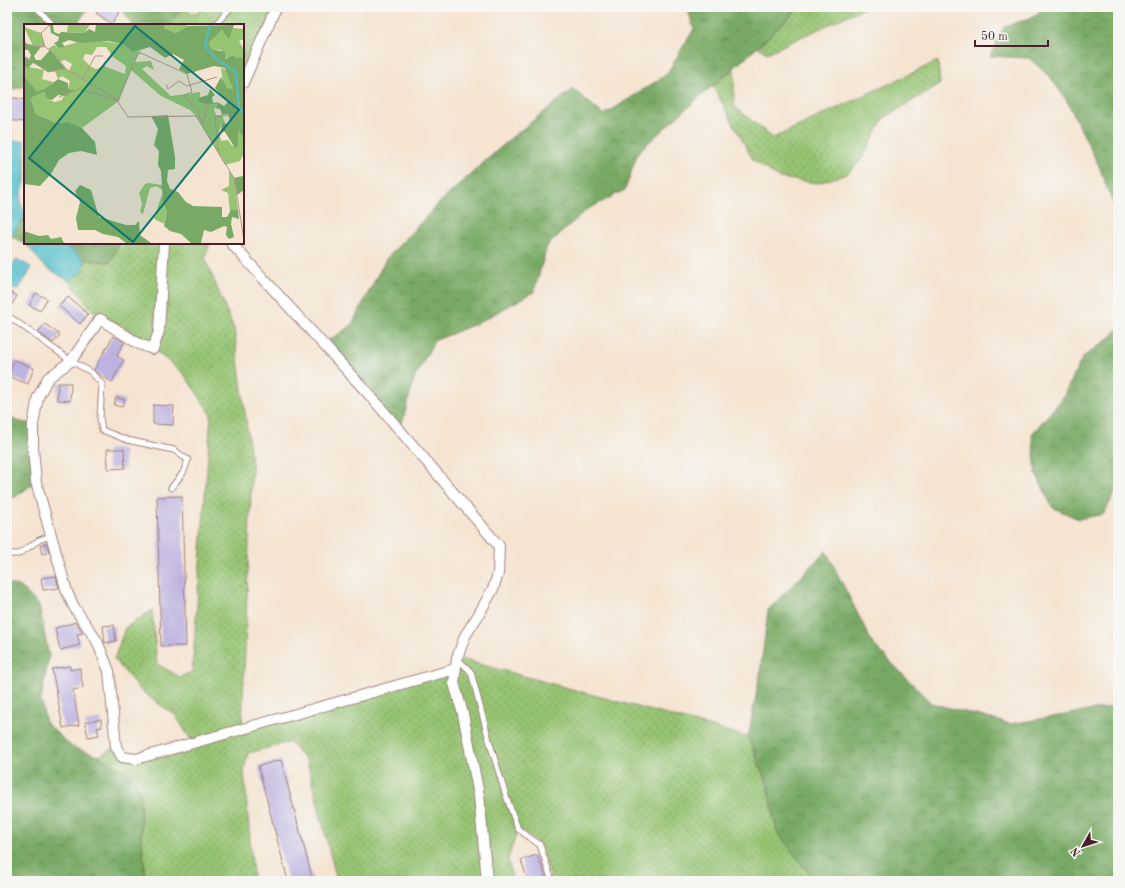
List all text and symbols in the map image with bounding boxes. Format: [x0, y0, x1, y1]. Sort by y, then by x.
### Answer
scale bar [975, 22, 1048, 48]
inset map [24, 24, 244, 244]
text: 50 m [981, 30, 1008, 43]
north arrow [1063, 826, 1103, 866]
text: N [1069, 844, 1083, 858]

